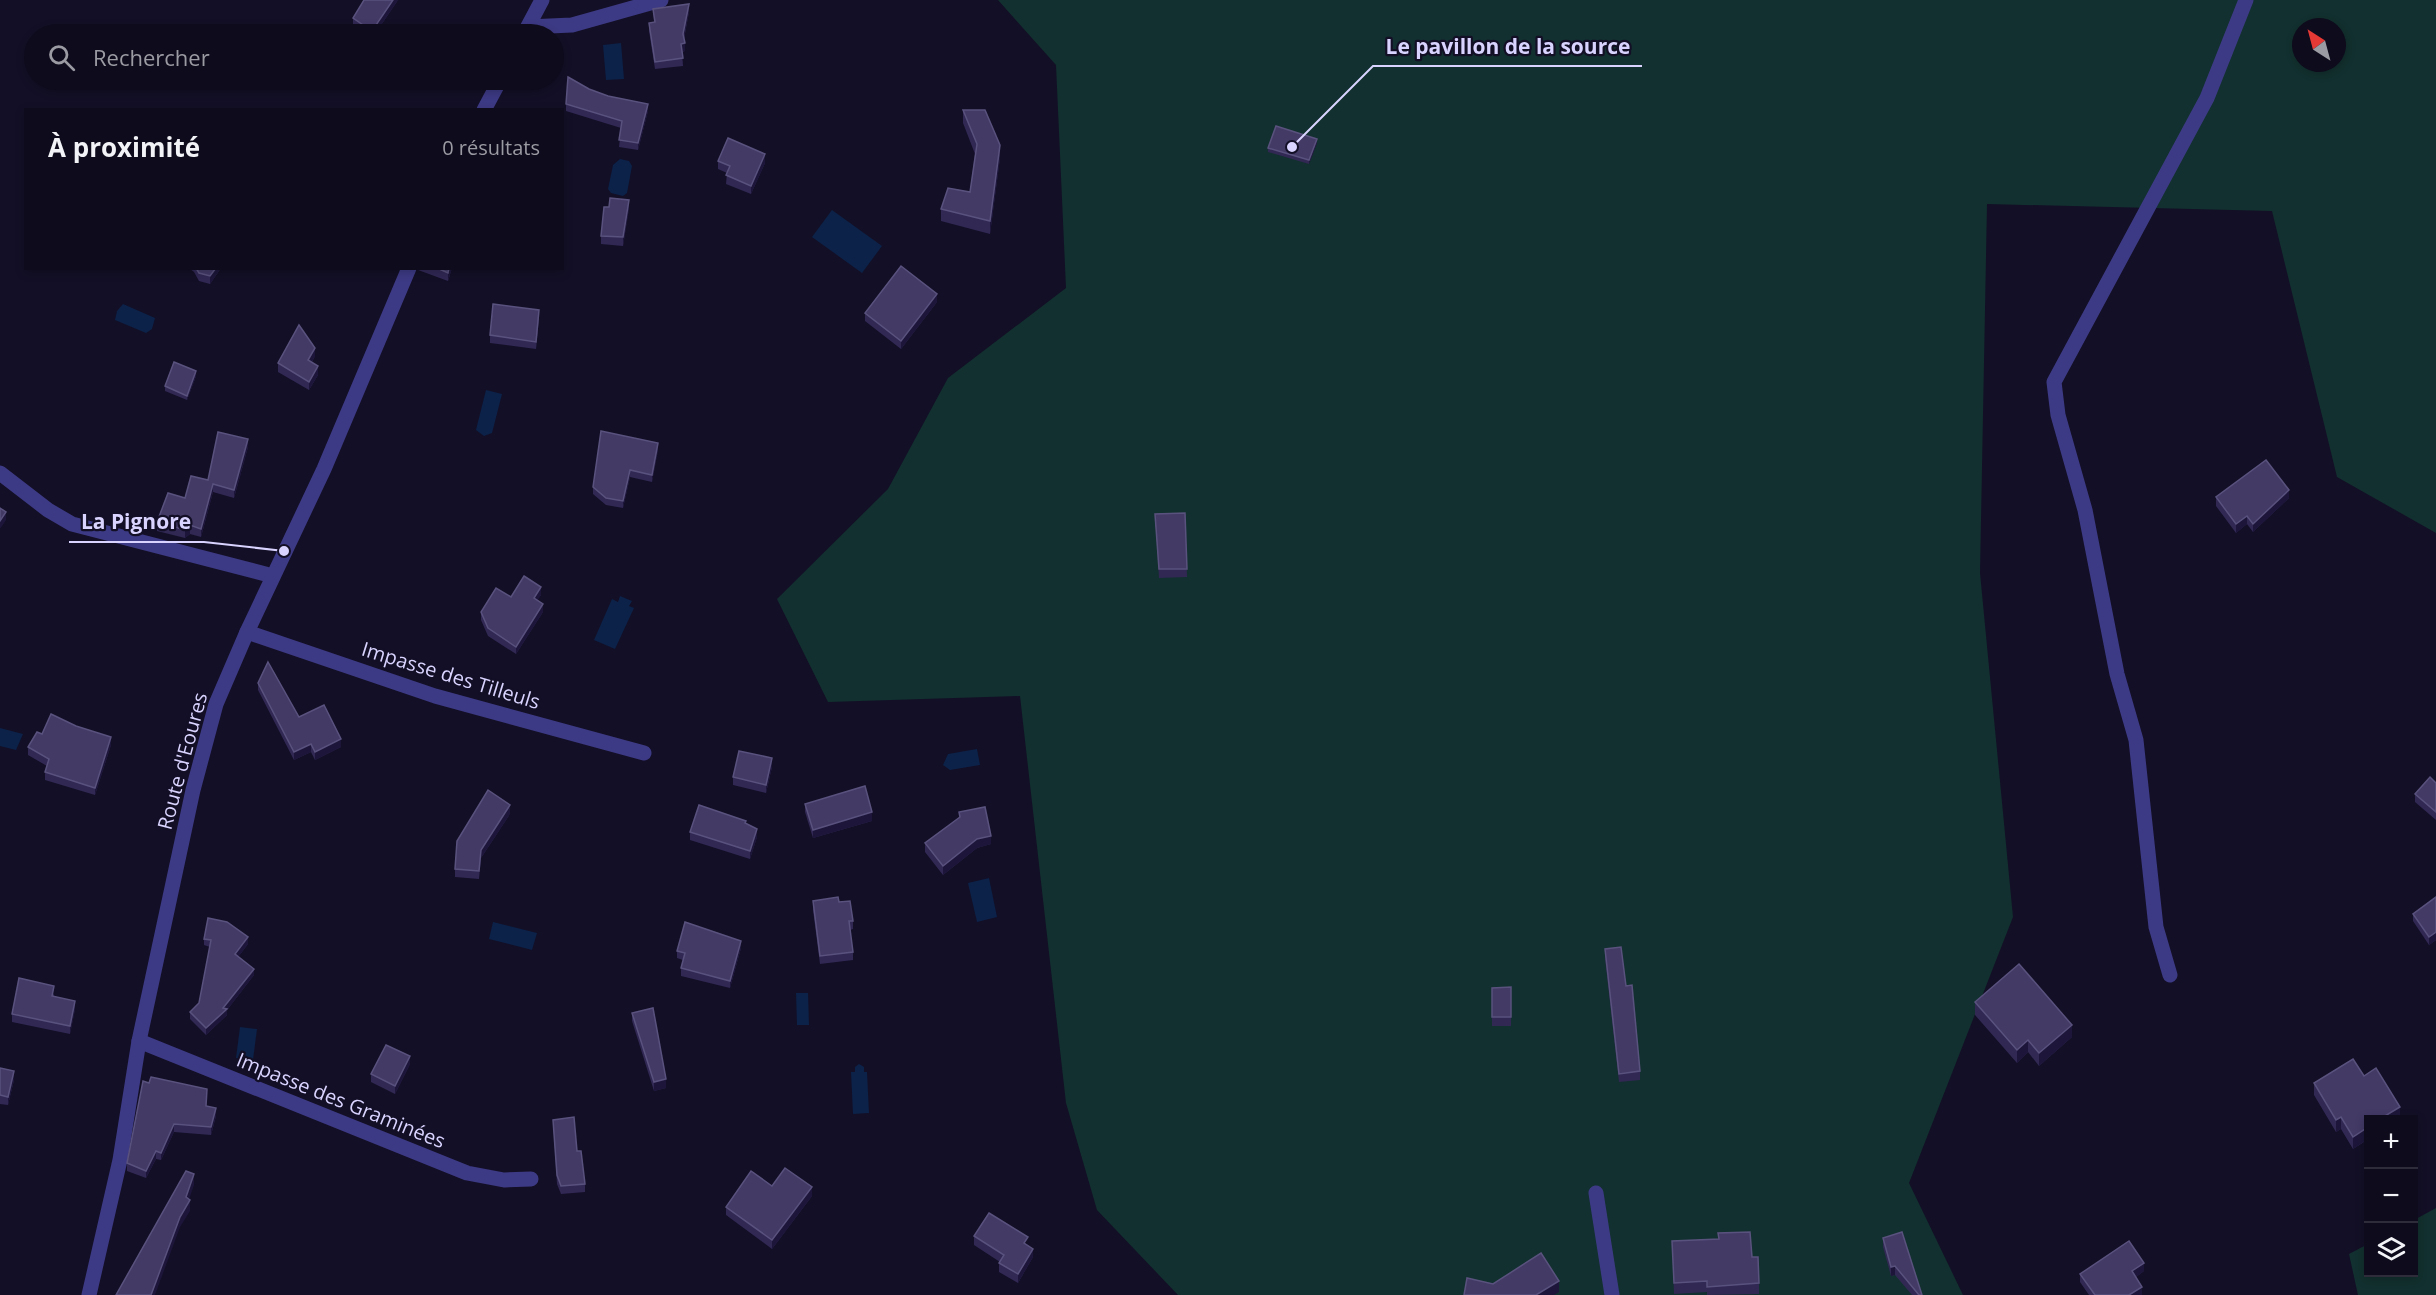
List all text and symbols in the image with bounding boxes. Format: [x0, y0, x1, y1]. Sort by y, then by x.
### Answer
north arrow [2292, 18, 2346, 72]
search box [24, 24, 564, 90]
callout: Le pavillon de la source [1373, 27, 1642, 66]
text: Le pavillon de la source [1386, 32, 1630, 60]
icon: search [45, 41, 78, 74]
text: Rechercher [93, 42, 210, 72]
text: À proximité [48, 129, 200, 165]
text: 0 résultats [442, 134, 540, 161]
callout: La Pignore [69, 503, 204, 542]
text: La Pignore [81, 507, 191, 535]
street label: Impasse des Tilleuls [358, 635, 544, 715]
street label: Route d'Eoures [151, 689, 213, 833]
street label: Impasse des Graminées [233, 1046, 449, 1154]
map controls [2364, 1115, 2418, 1277]
button: + [2364, 1115, 2418, 1169]
button: − [2364, 1169, 2418, 1223]
button: layers [2364, 1223, 2418, 1277]

